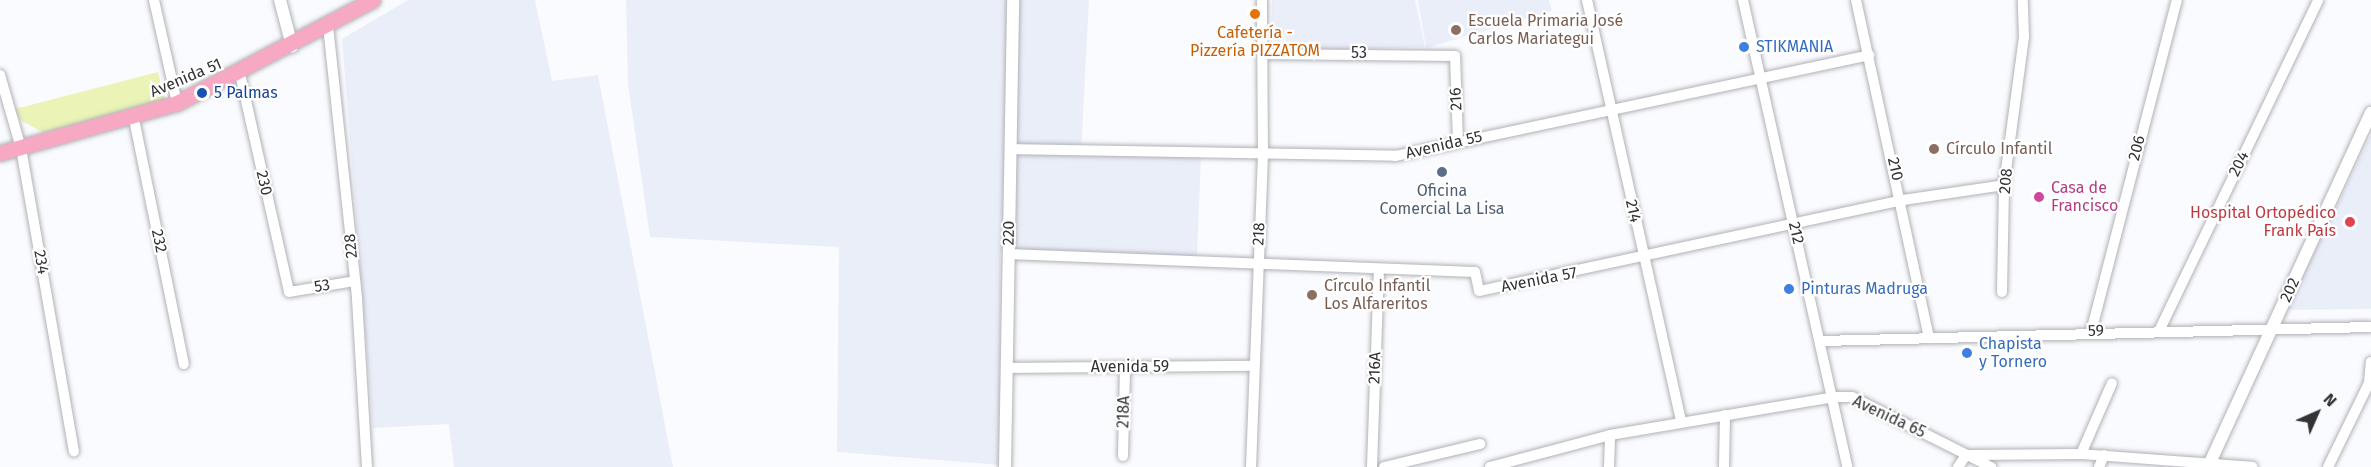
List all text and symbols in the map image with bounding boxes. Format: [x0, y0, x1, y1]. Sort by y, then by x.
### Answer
marker: Cafetería - Pizzería PIZZATOM [1248, 7, 1262, 21]
place label: Escuela Primaria José Carlos Mariategui [1468, 11, 1623, 49]
place label: Cafetería - Pizzería PIZZATOM [1190, 23, 1320, 61]
marker: Escuela Primaria José Carlos Mariategui [1449, 23, 1463, 37]
place label: STIKMANIA [1756, 37, 1833, 57]
marker: STIKMANIA [1737, 40, 1751, 54]
street label: 53 [1351, 43, 1367, 63]
street label: Avenida 51 [147, 54, 225, 102]
place label: 5 Palmas [214, 83, 278, 103]
marker: 5 Palmas [195, 86, 209, 100]
street label: 216 [1446, 87, 1466, 111]
street label: Avenida 55 [1404, 127, 1484, 163]
street label: 206 [2125, 133, 2149, 163]
place label: Círculo Infantil [1946, 139, 2052, 159]
marker: Círculo Infantil [1927, 142, 1941, 156]
street label: 204 [2225, 148, 2253, 180]
street label: 210 [1883, 155, 1907, 183]
marker: Oficina Comercial La Lisa [1435, 165, 1449, 179]
street label: 208 [1995, 167, 2017, 195]
street label: 230 [252, 169, 276, 197]
place label: Casa de Francisco [2051, 178, 2118, 216]
place label: Oficina Comercial La Lisa [1380, 181, 1504, 219]
marker: Casa de Francisco [2032, 190, 2046, 204]
street label: 214 [1621, 198, 1645, 224]
place label: Hospital Ortopédico Frank País [2190, 203, 2336, 241]
marker: Hospital Ortopédico Frank País [2341, 213, 2359, 231]
street label: 220 [999, 220, 1019, 246]
street label: 212 [1784, 220, 1808, 246]
street label: 218 [1249, 222, 1269, 246]
street label: 232 [147, 227, 171, 255]
street label: 228 [340, 233, 362, 259]
street label: 234 [29, 248, 53, 276]
street label: Avenida 57 [1499, 263, 1579, 297]
street label: 53 [313, 275, 331, 297]
street label: 202 [2276, 275, 2304, 305]
place label: Círculo Infantil Los Alfareritos [1324, 276, 1430, 314]
place label: Pinturas Madruga [1801, 279, 1928, 299]
marker: Pinturas Madruga [1782, 282, 1796, 296]
marker: Círculo Infantil Los Alfareritos [1305, 288, 1319, 302]
street label: 59 [2088, 321, 2104, 341]
place label: Chapista y Tornero [1979, 334, 2047, 372]
marker: Chapista y Tornero [1960, 346, 1974, 360]
street label: 216A [1365, 352, 1385, 384]
street label: Avenida 59 [1091, 357, 1169, 377]
north arrow [2287, 383, 2347, 443]
text: N [2320, 389, 2341, 410]
street label: Avenida 65 [1849, 392, 1929, 442]
street label: 218A [1114, 395, 1134, 429]

